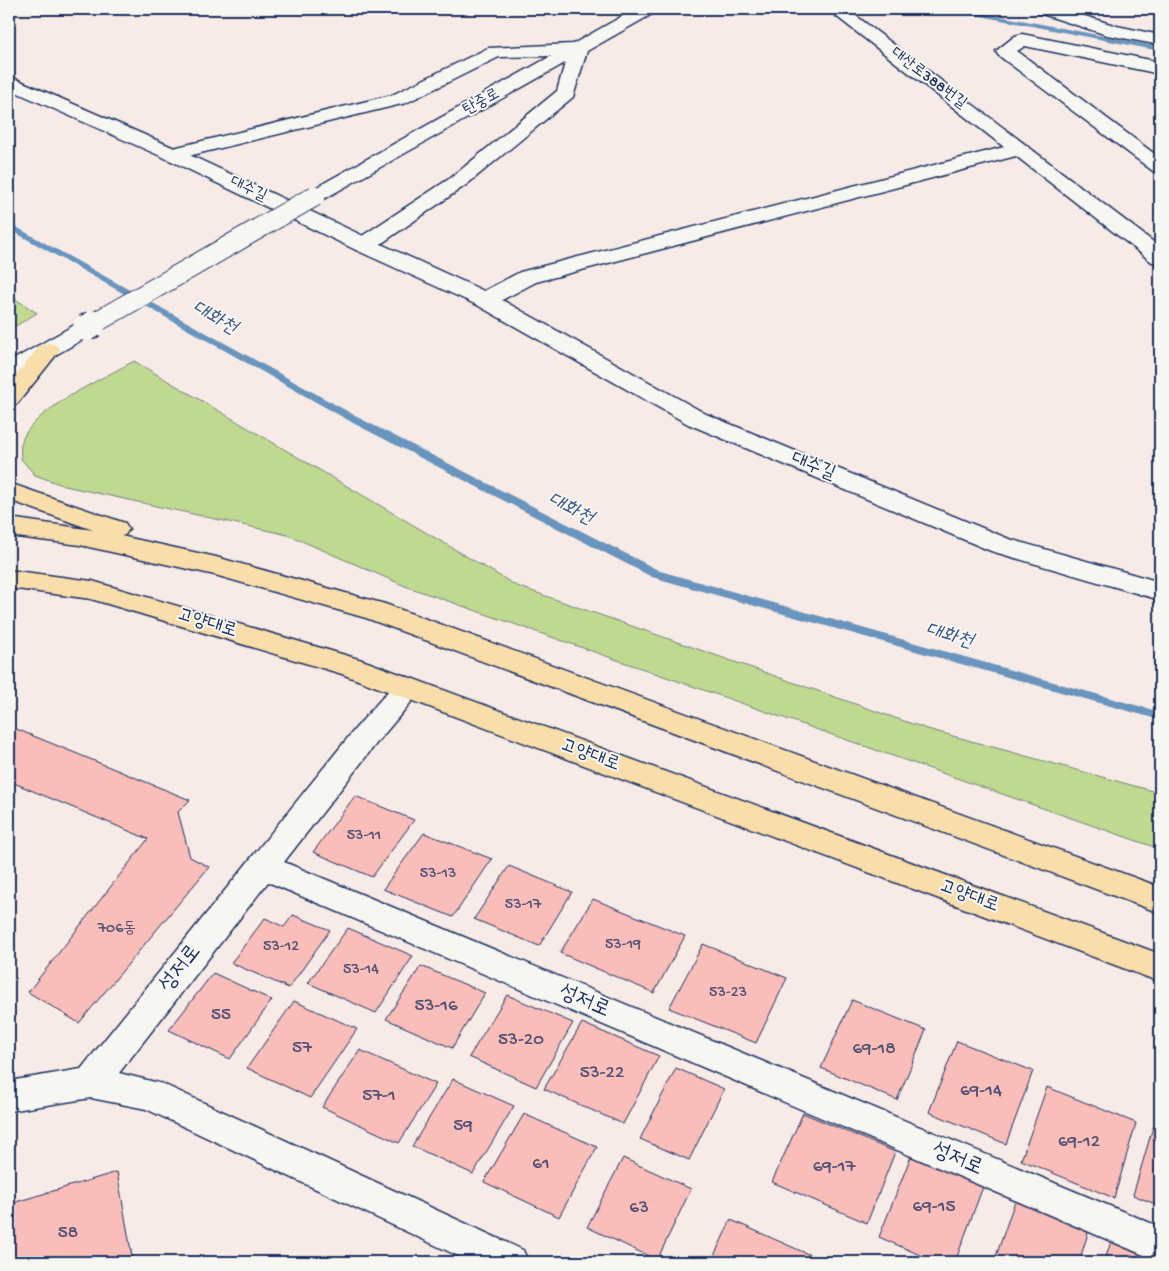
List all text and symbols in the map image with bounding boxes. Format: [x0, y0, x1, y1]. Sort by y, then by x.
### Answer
street label: 대산로388번길 [886, 44, 970, 114]
street label: 탄중로 [461, 85, 503, 121]
street label: 대수길 [226, 173, 270, 207]
water label: 대화천 [187, 297, 242, 342]
street label: 대수길 [787, 448, 839, 486]
water label: 대화천 [543, 489, 598, 532]
street label: 고양대로 [174, 604, 240, 644]
water label: 대화천 [923, 619, 977, 655]
street label: 고양대로 [557, 735, 623, 777]
house number: 53-11 [347, 827, 381, 846]
house number: 53-13 [420, 865, 456, 884]
street label: 고양대로 [936, 876, 1002, 918]
house number: 53-17 [505, 896, 542, 915]
house number: 706동 [97, 920, 136, 939]
house number: 53-19 [605, 936, 641, 955]
house number: 53-12 [263, 938, 299, 957]
street label: 성저로 [154, 940, 208, 998]
house number: 53-14 [343, 961, 379, 980]
street label: 성저로 [554, 980, 614, 1024]
house number: 53-23 [709, 984, 747, 1003]
house number: 53-16 [414, 995, 458, 1018]
house number: 55 [211, 1004, 231, 1027]
house number: 53-20 [498, 1029, 544, 1052]
house number: 57 [292, 1037, 313, 1060]
house number: 69-18 [852, 1038, 896, 1061]
house number: 53-22 [580, 1062, 624, 1085]
house number: 69-14 [960, 1080, 1002, 1103]
house number: 57-1 [362, 1085, 396, 1108]
house number: 59 [453, 1115, 473, 1138]
house number: 69-12 [1058, 1131, 1100, 1154]
street label: 성저로 [927, 1138, 987, 1182]
house number: 61 [532, 1153, 550, 1176]
house number: 69-17 [813, 1156, 856, 1179]
house number: 69-15 [913, 1196, 955, 1219]
house number: 63 [629, 1197, 649, 1220]
house number: 58 [58, 1222, 78, 1245]

